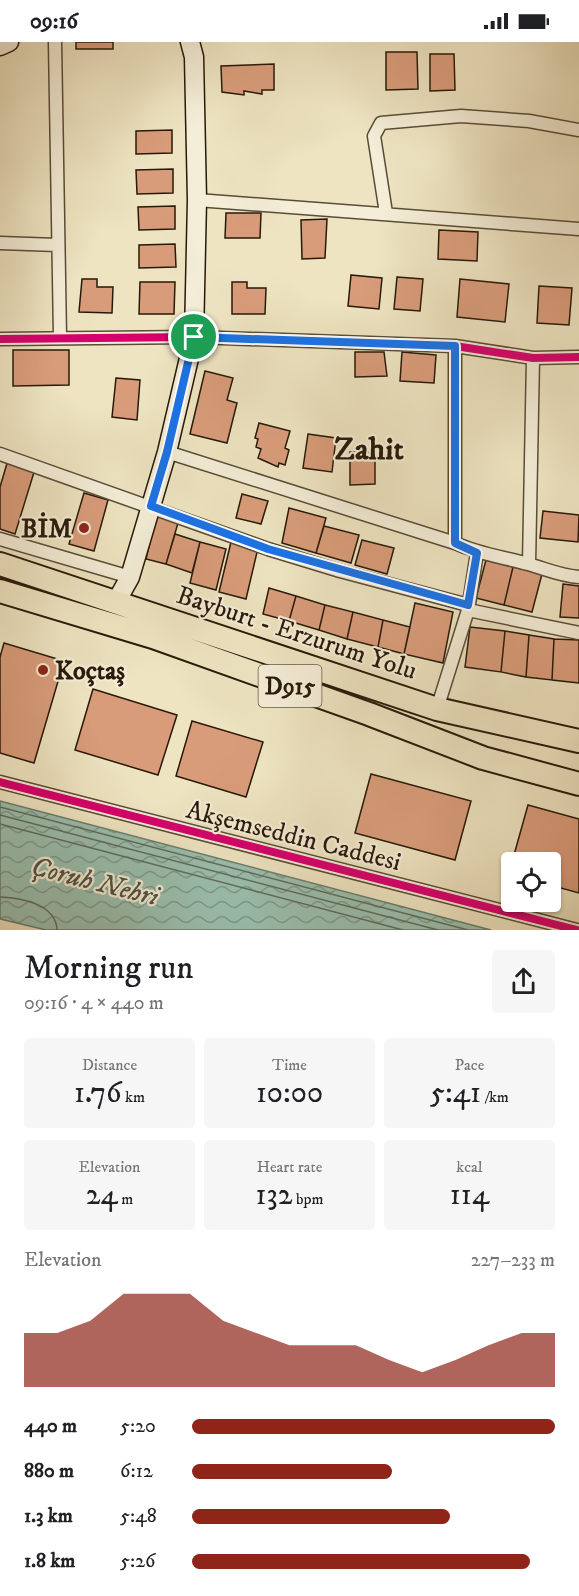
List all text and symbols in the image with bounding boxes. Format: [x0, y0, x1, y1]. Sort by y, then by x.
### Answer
text: 09:16 [30, 8, 78, 35]
pin [168, 311, 219, 362]
icon: arrive [177, 320, 210, 353]
district label: Zahit [334, 430, 404, 470]
place label: BİM [21, 512, 72, 546]
marker: BİM [77, 521, 91, 535]
street label: Bayburt - Erzurum Yolu [172, 579, 421, 688]
place label: Koçtaş [55, 655, 125, 688]
marker: Koçtaş [36, 663, 50, 677]
road number: D915 [258, 665, 322, 707]
street label: Akşemseddin Caddesi [183, 794, 404, 879]
water label: Çoruh Nehri [28, 850, 164, 915]
map controls [501, 852, 561, 912]
button: locate [501, 852, 561, 912]
text: Morning run [24, 948, 193, 989]
button: share [492, 950, 555, 1013]
text: 09:16 · 4 × 440 m [24, 991, 164, 1016]
text: Distance [82, 1055, 137, 1075]
text: Time [272, 1055, 307, 1075]
text: Pace [455, 1055, 484, 1075]
text: 1.76 [74, 1075, 122, 1112]
text: 10:00 [256, 1075, 323, 1112]
text: 5:41 [430, 1075, 481, 1112]
text: km [122, 1087, 145, 1107]
text: /km [481, 1087, 509, 1107]
text: Elevation [79, 1157, 140, 1177]
text: Heart rate [257, 1157, 322, 1177]
text: kcal [456, 1157, 483, 1177]
text: 24 [86, 1177, 118, 1214]
text: 132 [256, 1177, 292, 1214]
text: 114 [450, 1177, 489, 1214]
text: m [118, 1189, 133, 1209]
text: bpm [292, 1189, 323, 1209]
text: Elevation [24, 1248, 101, 1273]
text: 227–233 m [471, 1248, 555, 1273]
text: 440 m [24, 1414, 77, 1439]
text: 5:20 [120, 1414, 156, 1439]
text: 880 m [24, 1459, 74, 1484]
text: 6:12 [120, 1459, 153, 1484]
text: 1.3 km [24, 1504, 73, 1529]
text: 5:48 [120, 1504, 157, 1529]
text: 1.8 km [24, 1549, 75, 1574]
text: 5:26 [120, 1549, 155, 1574]

